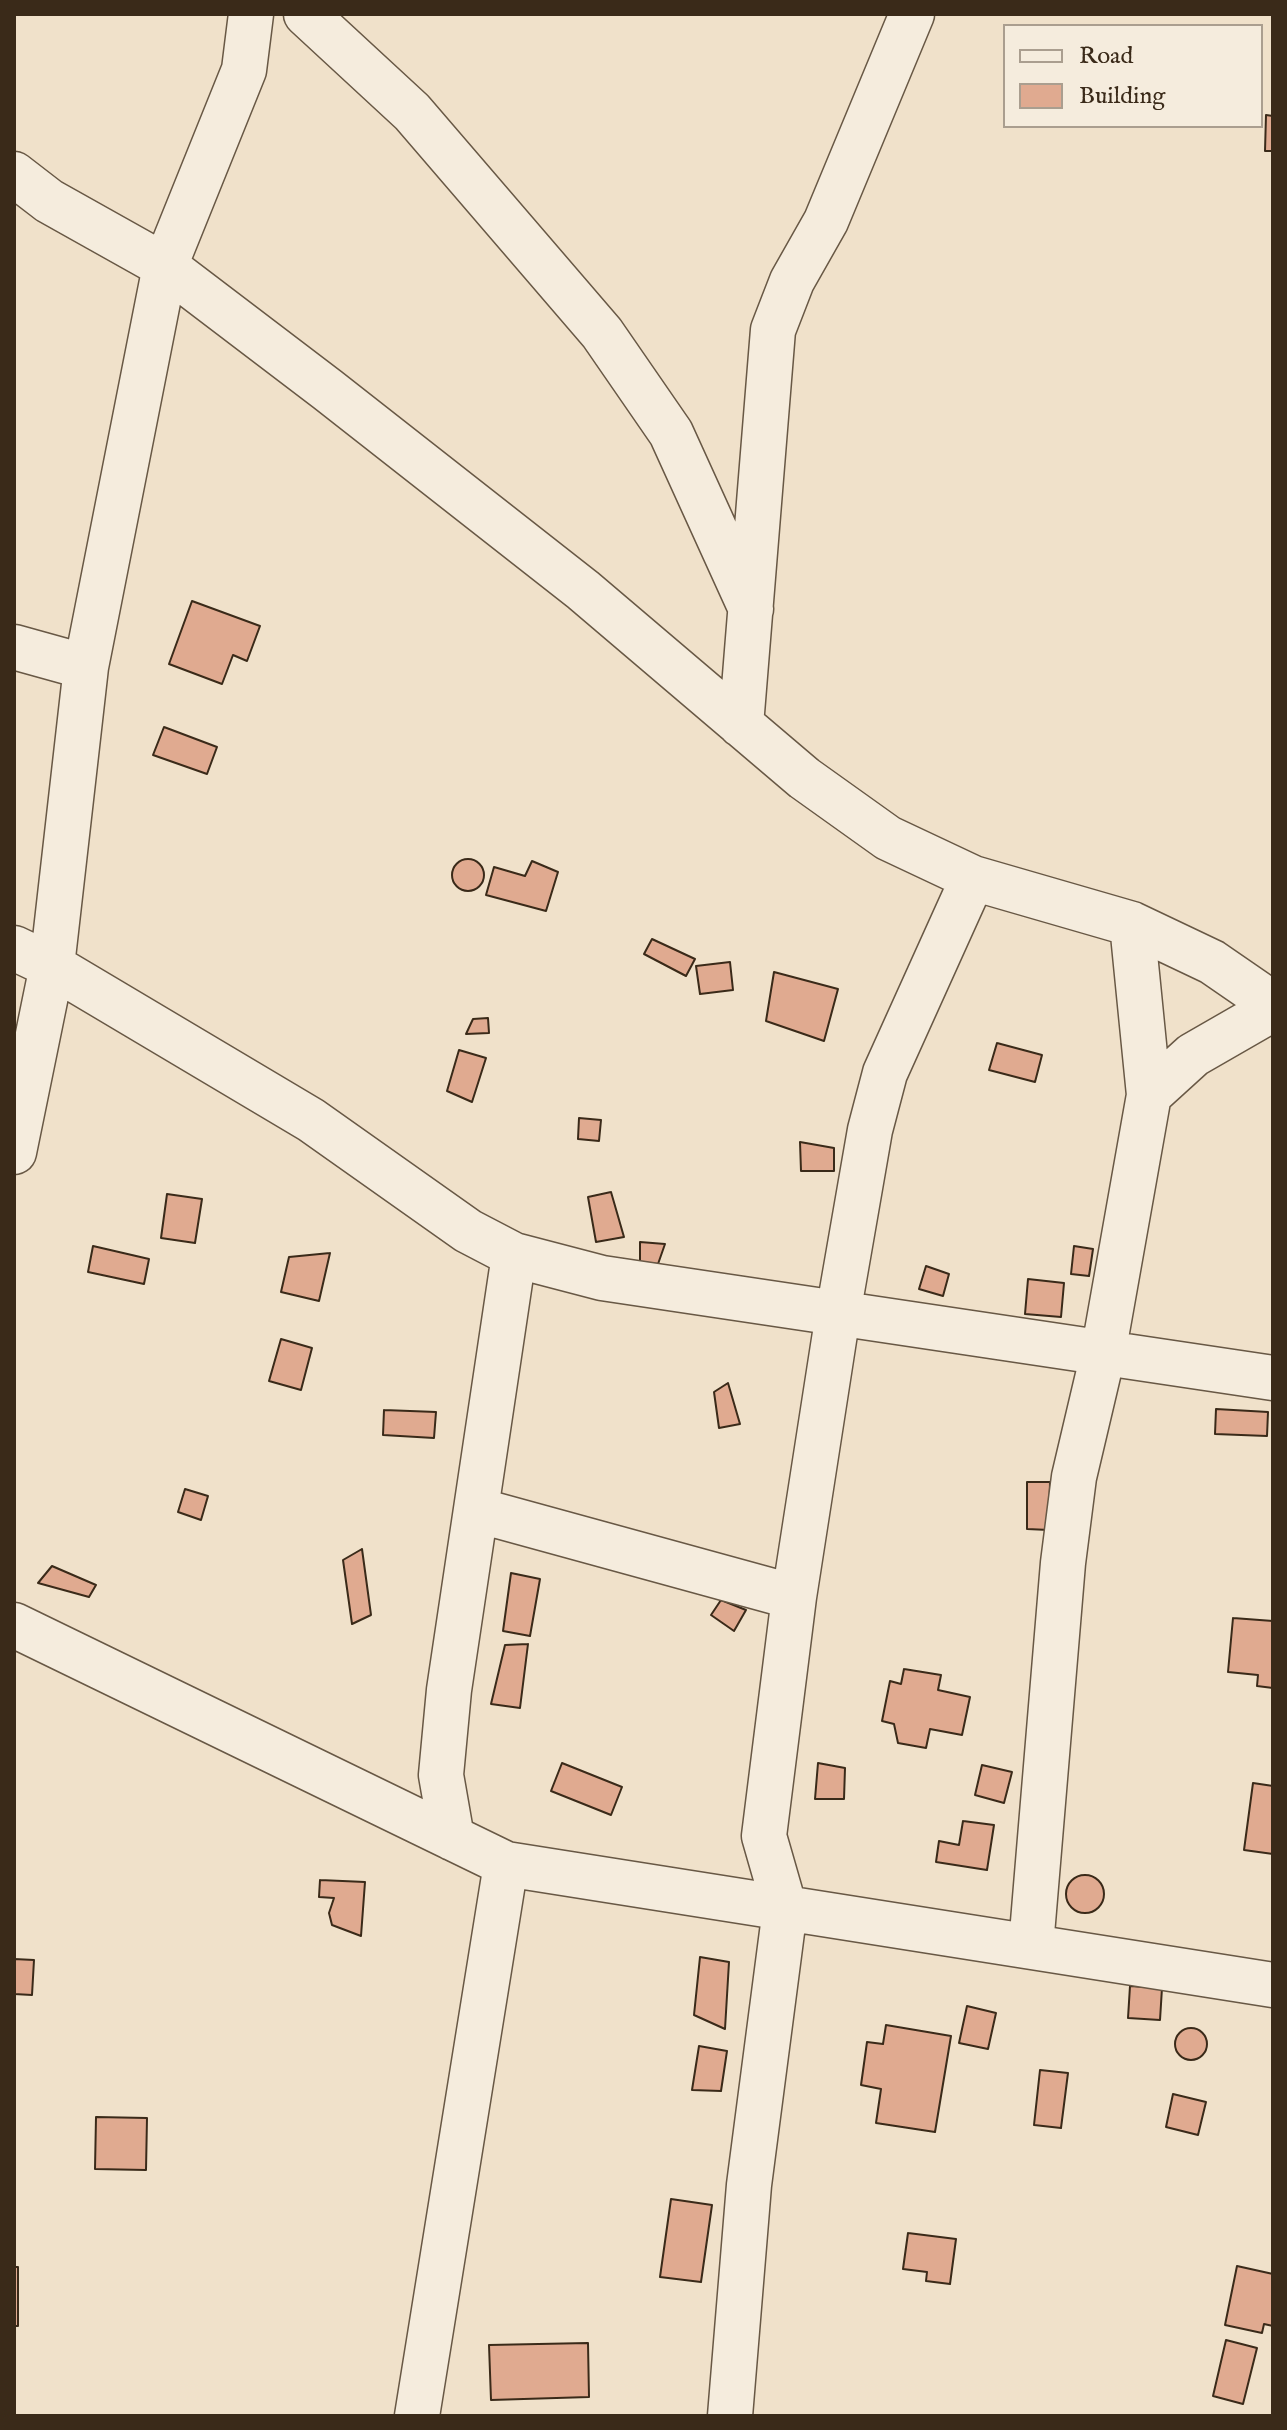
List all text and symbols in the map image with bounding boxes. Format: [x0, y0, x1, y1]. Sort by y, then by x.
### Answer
legend [1003, 24, 1263, 128]
text: Road [1079, 41, 1133, 72]
text: Building [1079, 81, 1165, 112]

